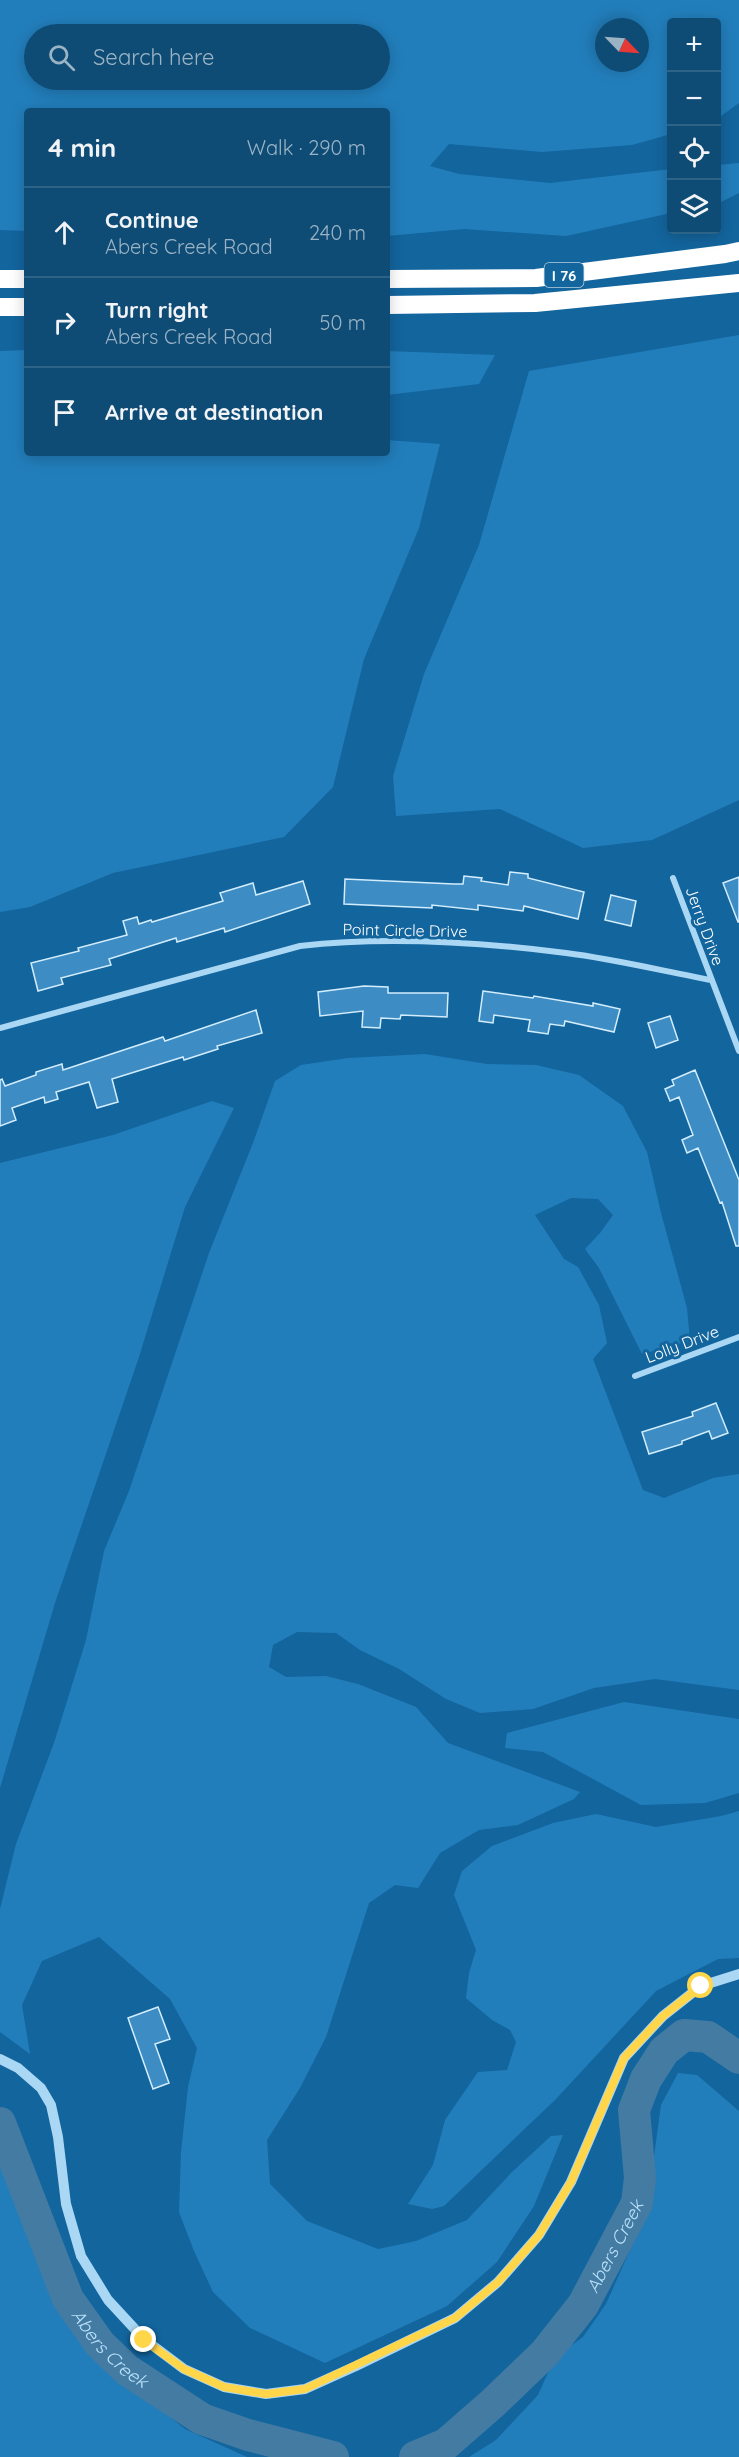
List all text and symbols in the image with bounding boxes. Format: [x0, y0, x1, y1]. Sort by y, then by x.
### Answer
north arrow [595, 18, 649, 72]
map controls [667, 18, 721, 234]
button: + [667, 18, 721, 72]
search box [24, 24, 390, 90]
icon: search [45, 41, 78, 74]
text: Search here [93, 43, 214, 71]
button: − [667, 72, 721, 126]
button: locate [667, 126, 721, 180]
text: 4 min [48, 131, 116, 164]
text: Walk · 290 m [247, 135, 366, 160]
button: layers [667, 180, 721, 234]
text: Continue [105, 206, 199, 234]
icon: ahead [48, 216, 81, 249]
text: 240 m [309, 220, 366, 245]
text: Abers Creek Road [105, 234, 273, 259]
road number: I 76 [544, 263, 584, 287]
text: Turn right [105, 296, 209, 324]
icon: right [48, 306, 81, 339]
text: 50 m [320, 310, 366, 335]
text: Abers Creek Road [105, 324, 273, 349]
icon: arrive [48, 396, 81, 429]
text: Arrive at destination [105, 398, 323, 426]
street label: Jerry Drive [681, 884, 729, 968]
street label: Point Circle Drive [342, 919, 468, 941]
street label: Lolly Drive [642, 1321, 722, 1367]
route start [687, 1972, 713, 1998]
water label: Abers Creek [580, 2195, 649, 2296]
water label: Abers Creek [67, 2304, 154, 2393]
route end [130, 2326, 156, 2352]

